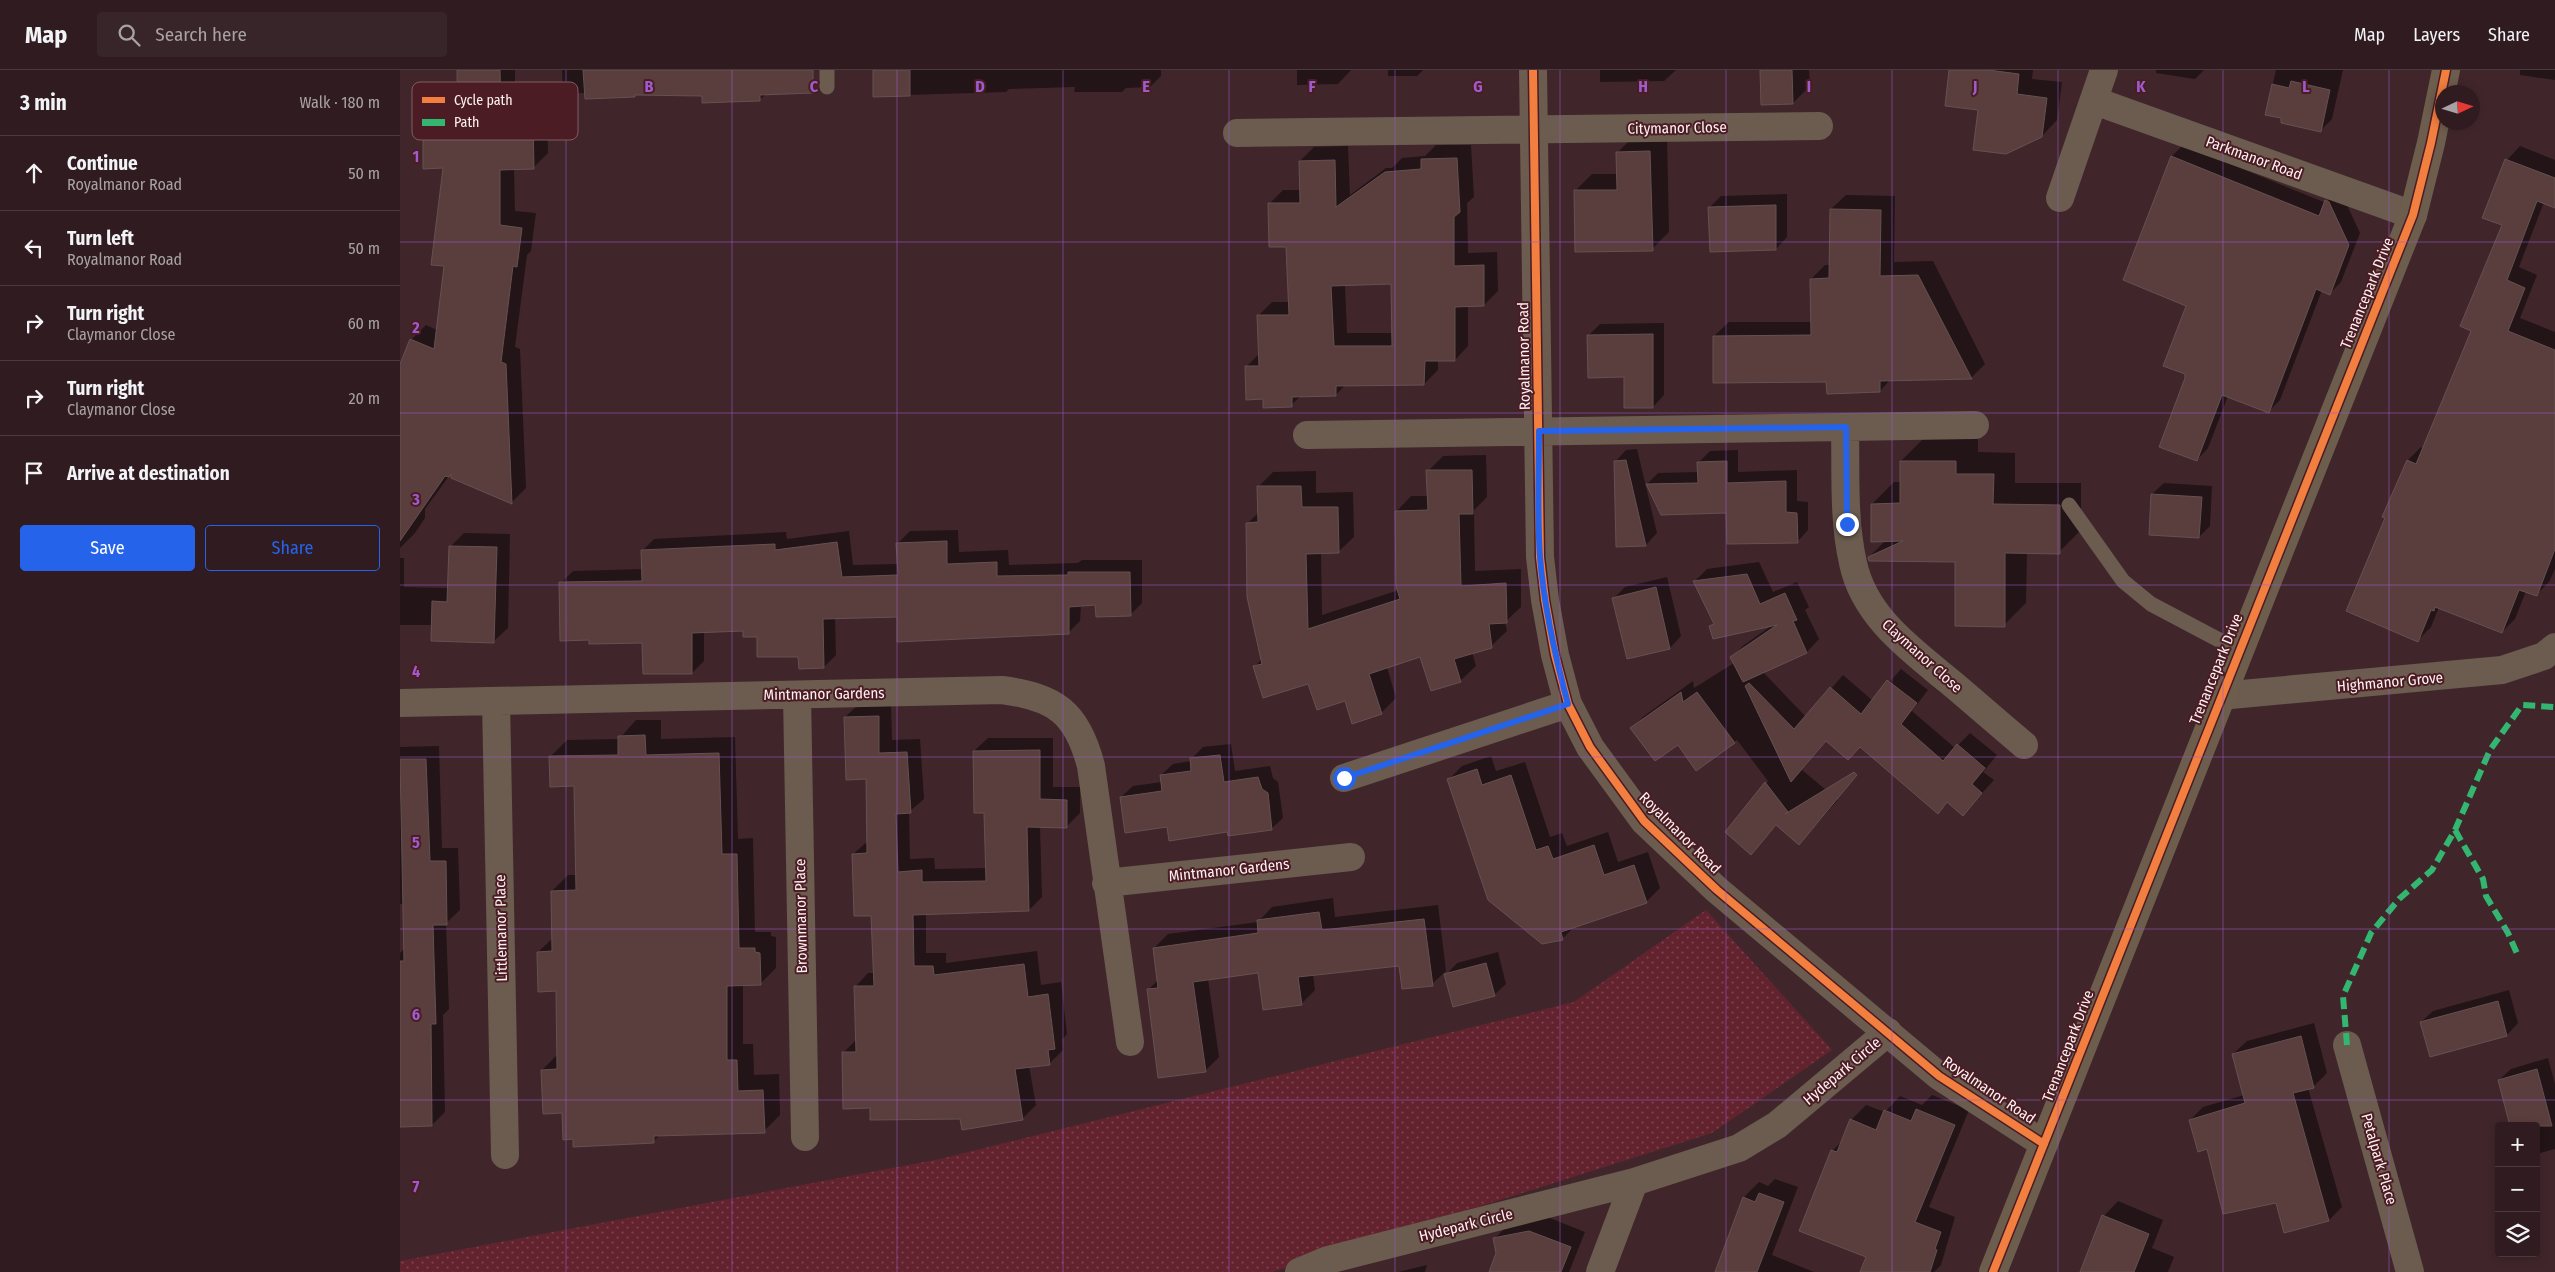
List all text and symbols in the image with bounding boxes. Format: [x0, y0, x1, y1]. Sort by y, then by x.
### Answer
search box [97, 12, 447, 57]
text: Map [25, 21, 67, 49]
icon: search [115, 21, 143, 49]
text: Search here [155, 23, 247, 46]
text: Map [2354, 24, 2385, 46]
text: Layers [2413, 24, 2460, 46]
text: Share [2488, 24, 2530, 46]
text: B [645, 77, 654, 96]
text: C [810, 77, 819, 96]
text: D [975, 77, 985, 96]
text: E [1142, 77, 1150, 96]
text: F [1308, 77, 1316, 96]
text: G [1473, 77, 1483, 96]
text: H [1638, 77, 1648, 96]
text: I [1807, 77, 1811, 96]
text: J [1972, 77, 1977, 96]
text: K [2136, 77, 2146, 96]
text: L [2302, 77, 2310, 96]
legend [412, 82, 578, 140]
north arrow [2435, 85, 2480, 130]
text: 3 min [20, 90, 67, 116]
text: Cycle path [454, 92, 513, 109]
text: Walk · 180 m [300, 93, 380, 112]
text: Path [454, 114, 479, 131]
street label: Citymanor Close [1627, 118, 1727, 138]
street label: Parkmanor Road [2203, 132, 2305, 184]
text: 1 [413, 147, 419, 166]
text: Continue [67, 152, 138, 175]
icon: ahead [20, 159, 48, 187]
text: 50 m [348, 164, 380, 183]
text: Royalmanor Road [67, 175, 182, 194]
text: Turn left [67, 227, 134, 250]
icon: left [20, 234, 48, 262]
street label: Trenancepark Drive [2337, 235, 2397, 351]
text: 50 m [348, 239, 380, 258]
text: Royalmanor Road [67, 250, 182, 269]
text: Turn right [67, 302, 144, 325]
street label: Royalmanor Road [1514, 302, 1534, 410]
icon: right [20, 309, 48, 337]
text: 60 m [348, 314, 380, 333]
text: 2 [411, 318, 420, 337]
text: Claymanor Close [67, 325, 175, 344]
text: Turn right [67, 377, 144, 400]
icon: right [20, 384, 48, 412]
text: 20 m [349, 389, 380, 408]
text: Claymanor Close [67, 400, 175, 419]
icon: arrive [20, 459, 48, 487]
text: Arrive at destination [67, 462, 230, 485]
text: 3 [411, 490, 420, 509]
route end [1836, 513, 1859, 536]
button: Save [20, 525, 195, 571]
button: Share [205, 525, 380, 571]
street label: Trenancepark Drive [2186, 611, 2246, 727]
street label: Claymanor Close [1878, 615, 1966, 697]
text: 4 [412, 662, 420, 681]
street label: Highmanor Grove [2336, 668, 2444, 696]
street label: Mintmanor Gardens [763, 684, 885, 704]
route start [1333, 767, 1356, 790]
street label: Royalmanor Road [1635, 788, 1725, 878]
text: 5 [412, 833, 420, 852]
street label: Mintmanor Gardens [1168, 855, 1290, 885]
street label: Brownmanor Place [791, 859, 811, 973]
street label: Littlemanor Place [491, 874, 511, 982]
street label: Trenancepark Drive [2038, 988, 2098, 1104]
text: 6 [412, 1005, 420, 1024]
street label: Hydepark Circle [1799, 1033, 1885, 1109]
street label: Royalmanor Road [1939, 1052, 2039, 1128]
street label: Petalpark Place [2357, 1111, 2401, 1207]
map controls [2495, 1122, 2540, 1257]
button: + [2495, 1122, 2540, 1167]
button: − [2495, 1167, 2540, 1212]
text: 7 [413, 1177, 420, 1196]
street label: Hydepark Circle [1417, 1205, 1515, 1245]
button: layers [2495, 1212, 2540, 1257]

